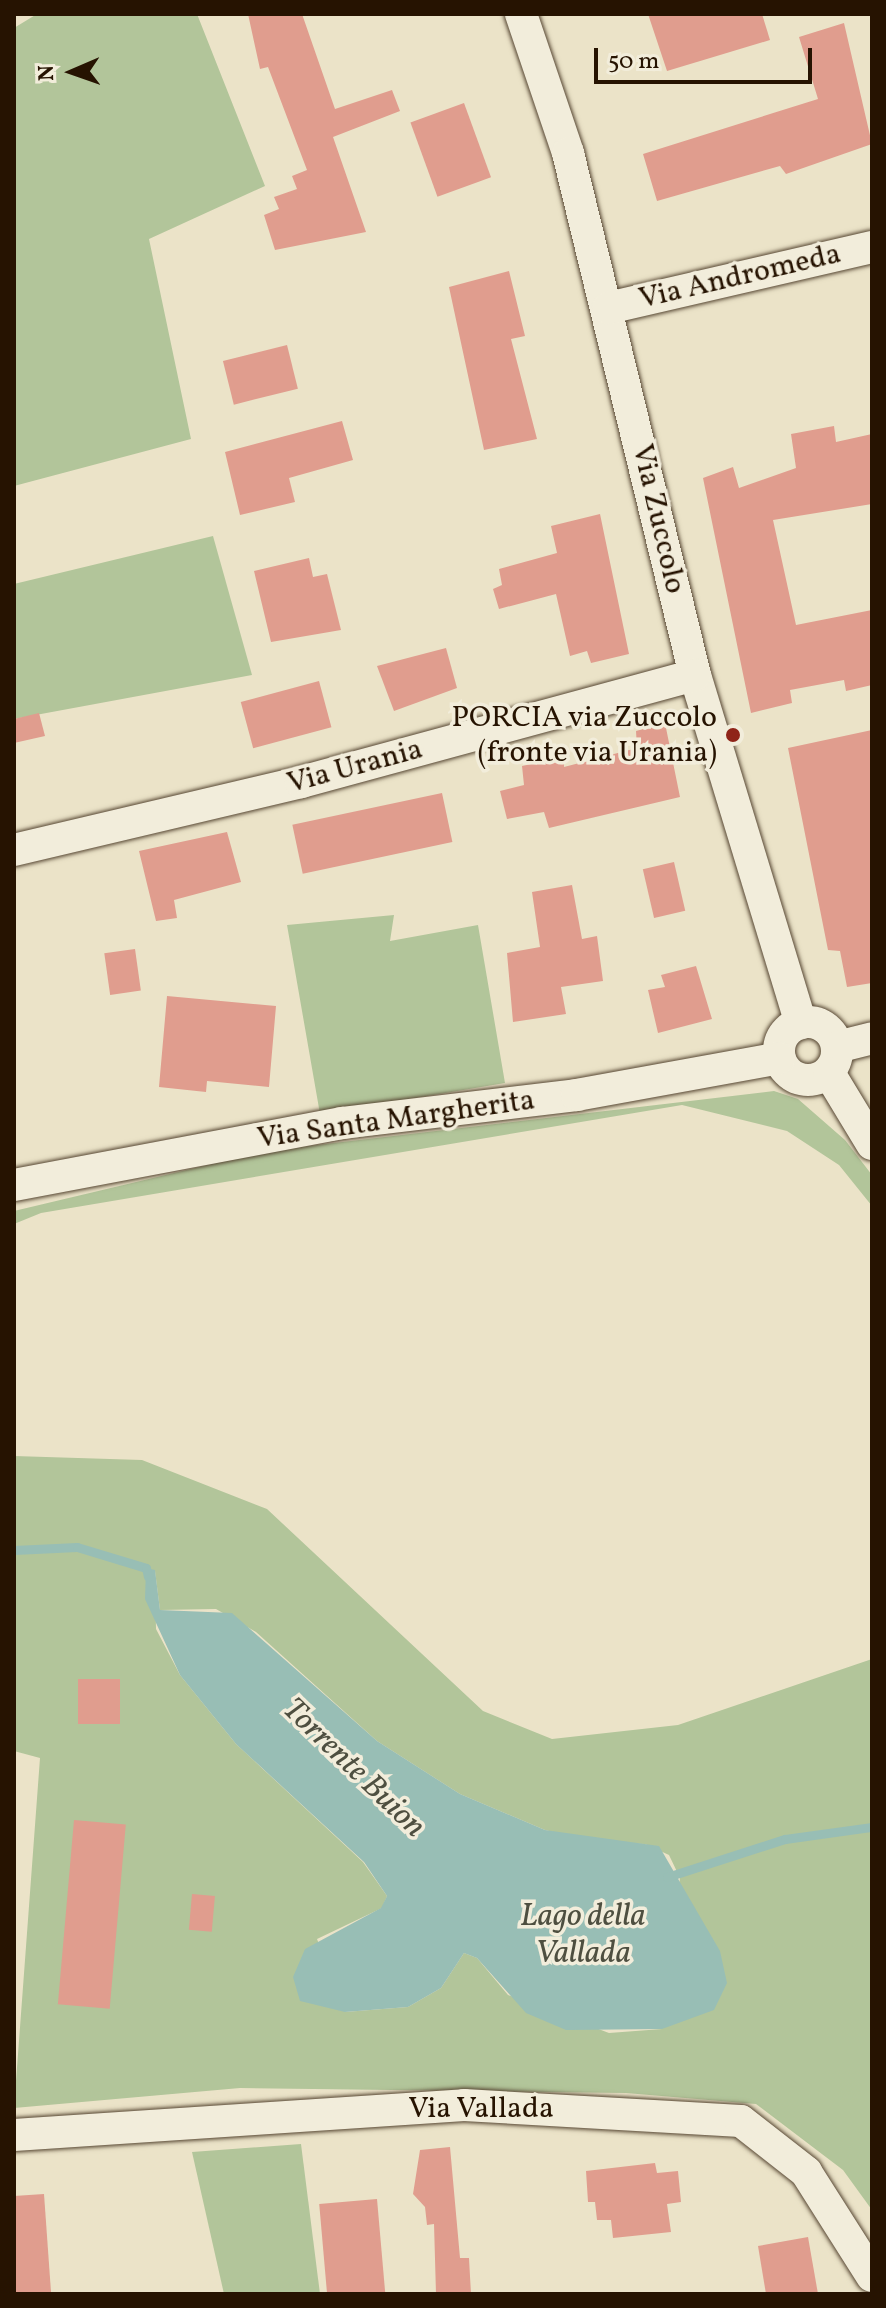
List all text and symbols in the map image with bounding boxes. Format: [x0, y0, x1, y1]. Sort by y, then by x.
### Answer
north arrow [32, 32, 112, 112]
scale bar [598, 32, 816, 82]
text: 50 m [608, 45, 660, 79]
text: N [32, 64, 63, 81]
street label: Via Andromeda [636, 236, 844, 318]
street label: Via Zuccolo [623, 441, 693, 597]
place label: PORCIA via Zuccolo (fronte via Urania) [451, 700, 717, 770]
marker: PORCIA via Zuccolo (fronte via Urania) [724, 726, 742, 744]
street label: Via Urania [283, 732, 427, 802]
street label: Via Santa Margherita [255, 1083, 537, 1157]
water label: Torrente Buion [273, 1691, 433, 1847]
water label: Lago della Vallada [520, 1899, 646, 1974]
street label: Via Vallada [408, 2091, 554, 2127]

